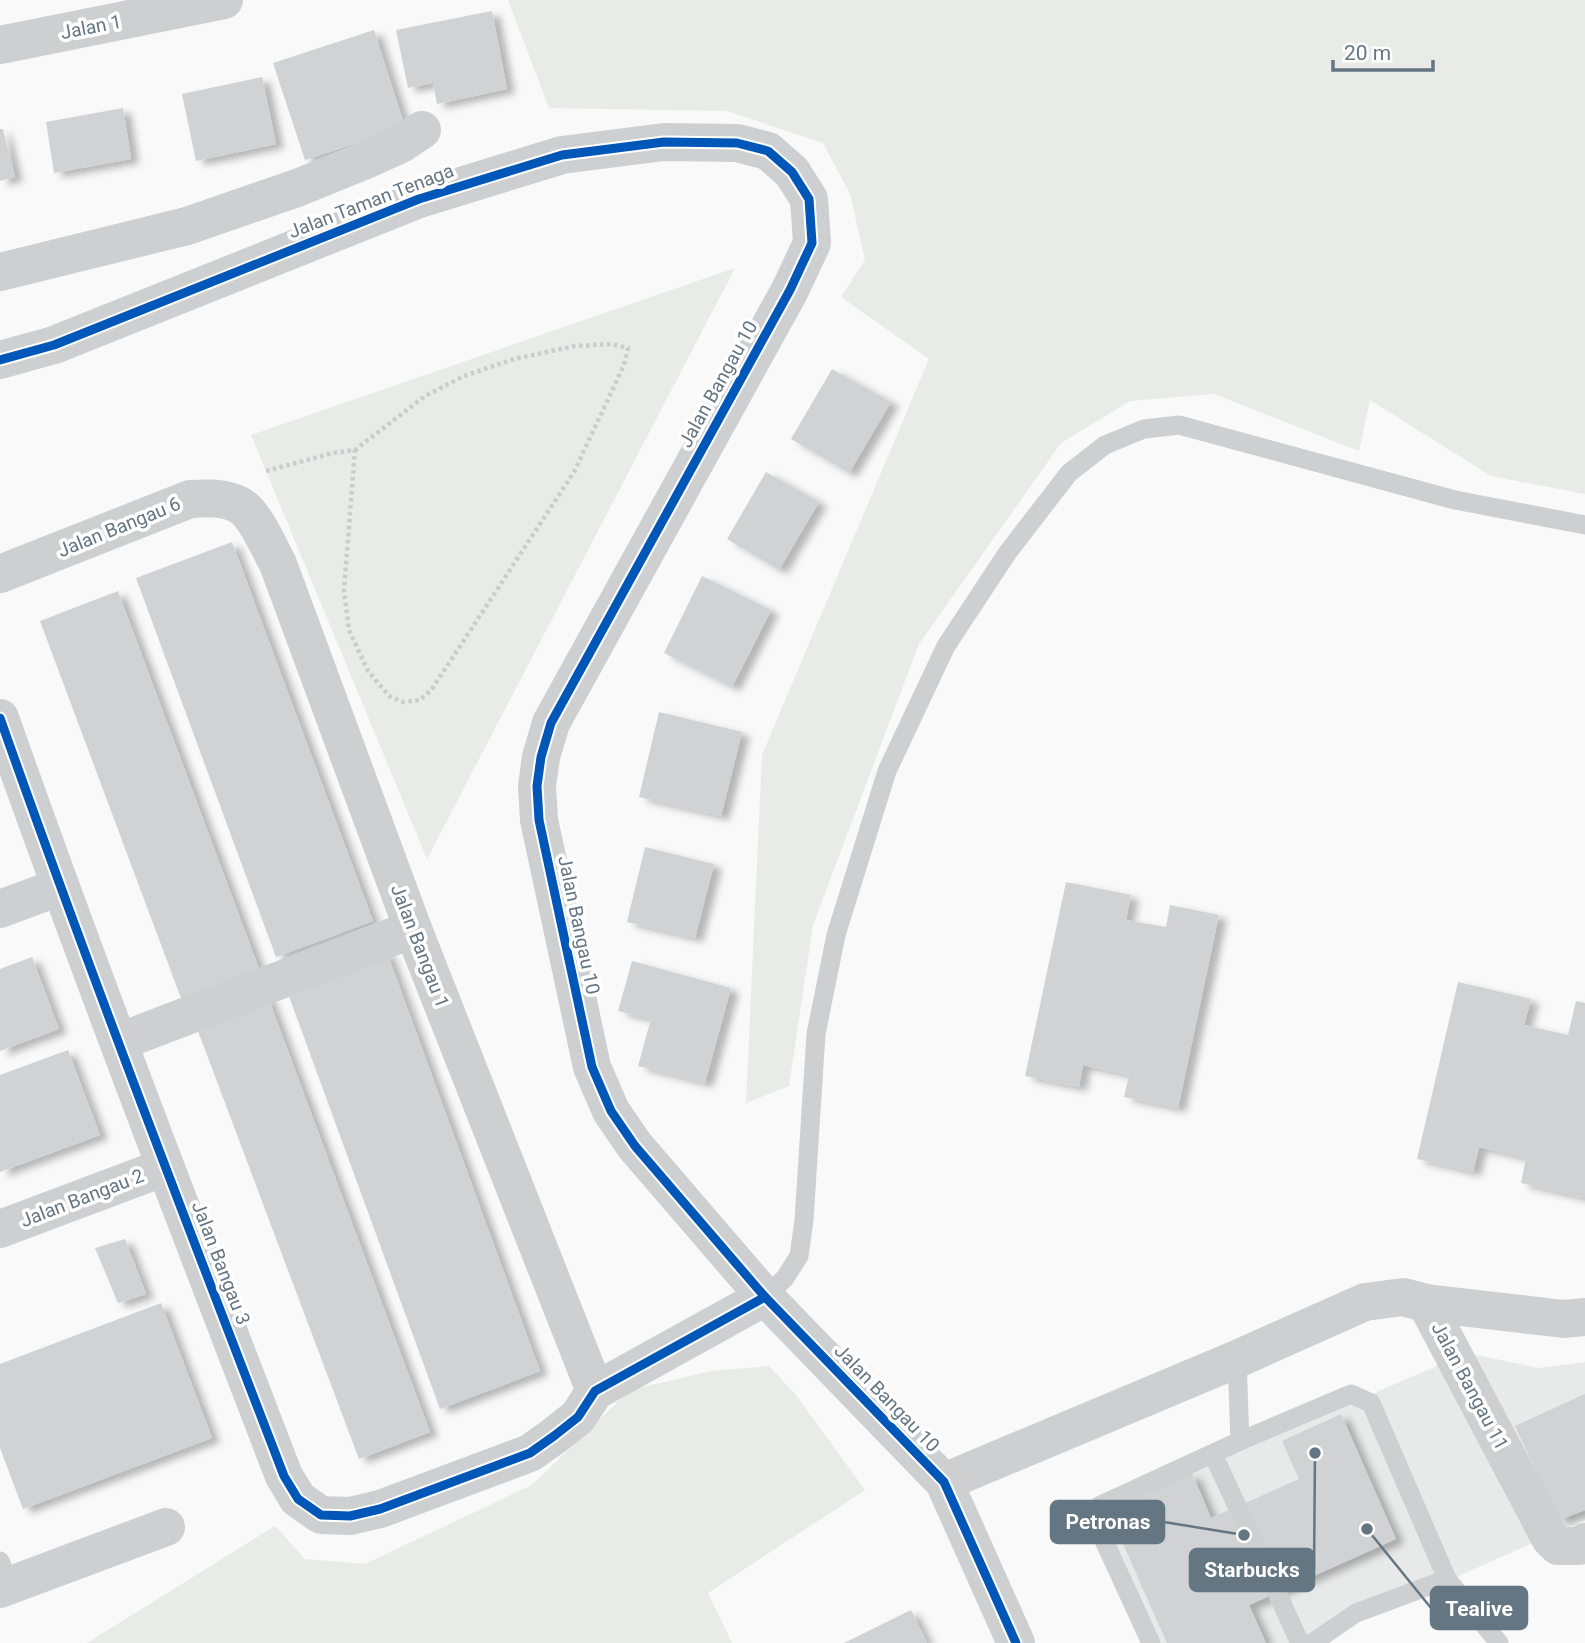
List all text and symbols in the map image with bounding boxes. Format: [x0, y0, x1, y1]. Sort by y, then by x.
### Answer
street label: Jalan 1 [59, 10, 123, 44]
scale bar [1333, 28, 1433, 72]
text: 20 m [1344, 41, 1391, 65]
street label: Jalan Taman Tenaga [285, 159, 457, 243]
street label: Jalan Bangau 10 [674, 317, 762, 451]
street label: Jalan Bangau 6 [54, 492, 184, 562]
street label: Jalan Bangau 10 [553, 854, 605, 996]
street label: Jalan Bangau 1 [386, 881, 454, 1011]
street label: Jalan Bangau 2 [17, 1164, 147, 1232]
street label: Jalan Bangau 3 [187, 1198, 255, 1328]
street label: Jalan Bangau 11 [1427, 1318, 1513, 1454]
street label: Jalan Bangau 10 [830, 1339, 944, 1457]
callout: Petronas [1051, 1501, 1164, 1543]
text: Petronas [1066, 1510, 1151, 1534]
callout: Starbucks [1190, 1549, 1314, 1591]
text: Starbucks [1204, 1558, 1300, 1582]
callout: Tealive [1431, 1587, 1527, 1629]
text: Tealive [1445, 1597, 1513, 1621]

